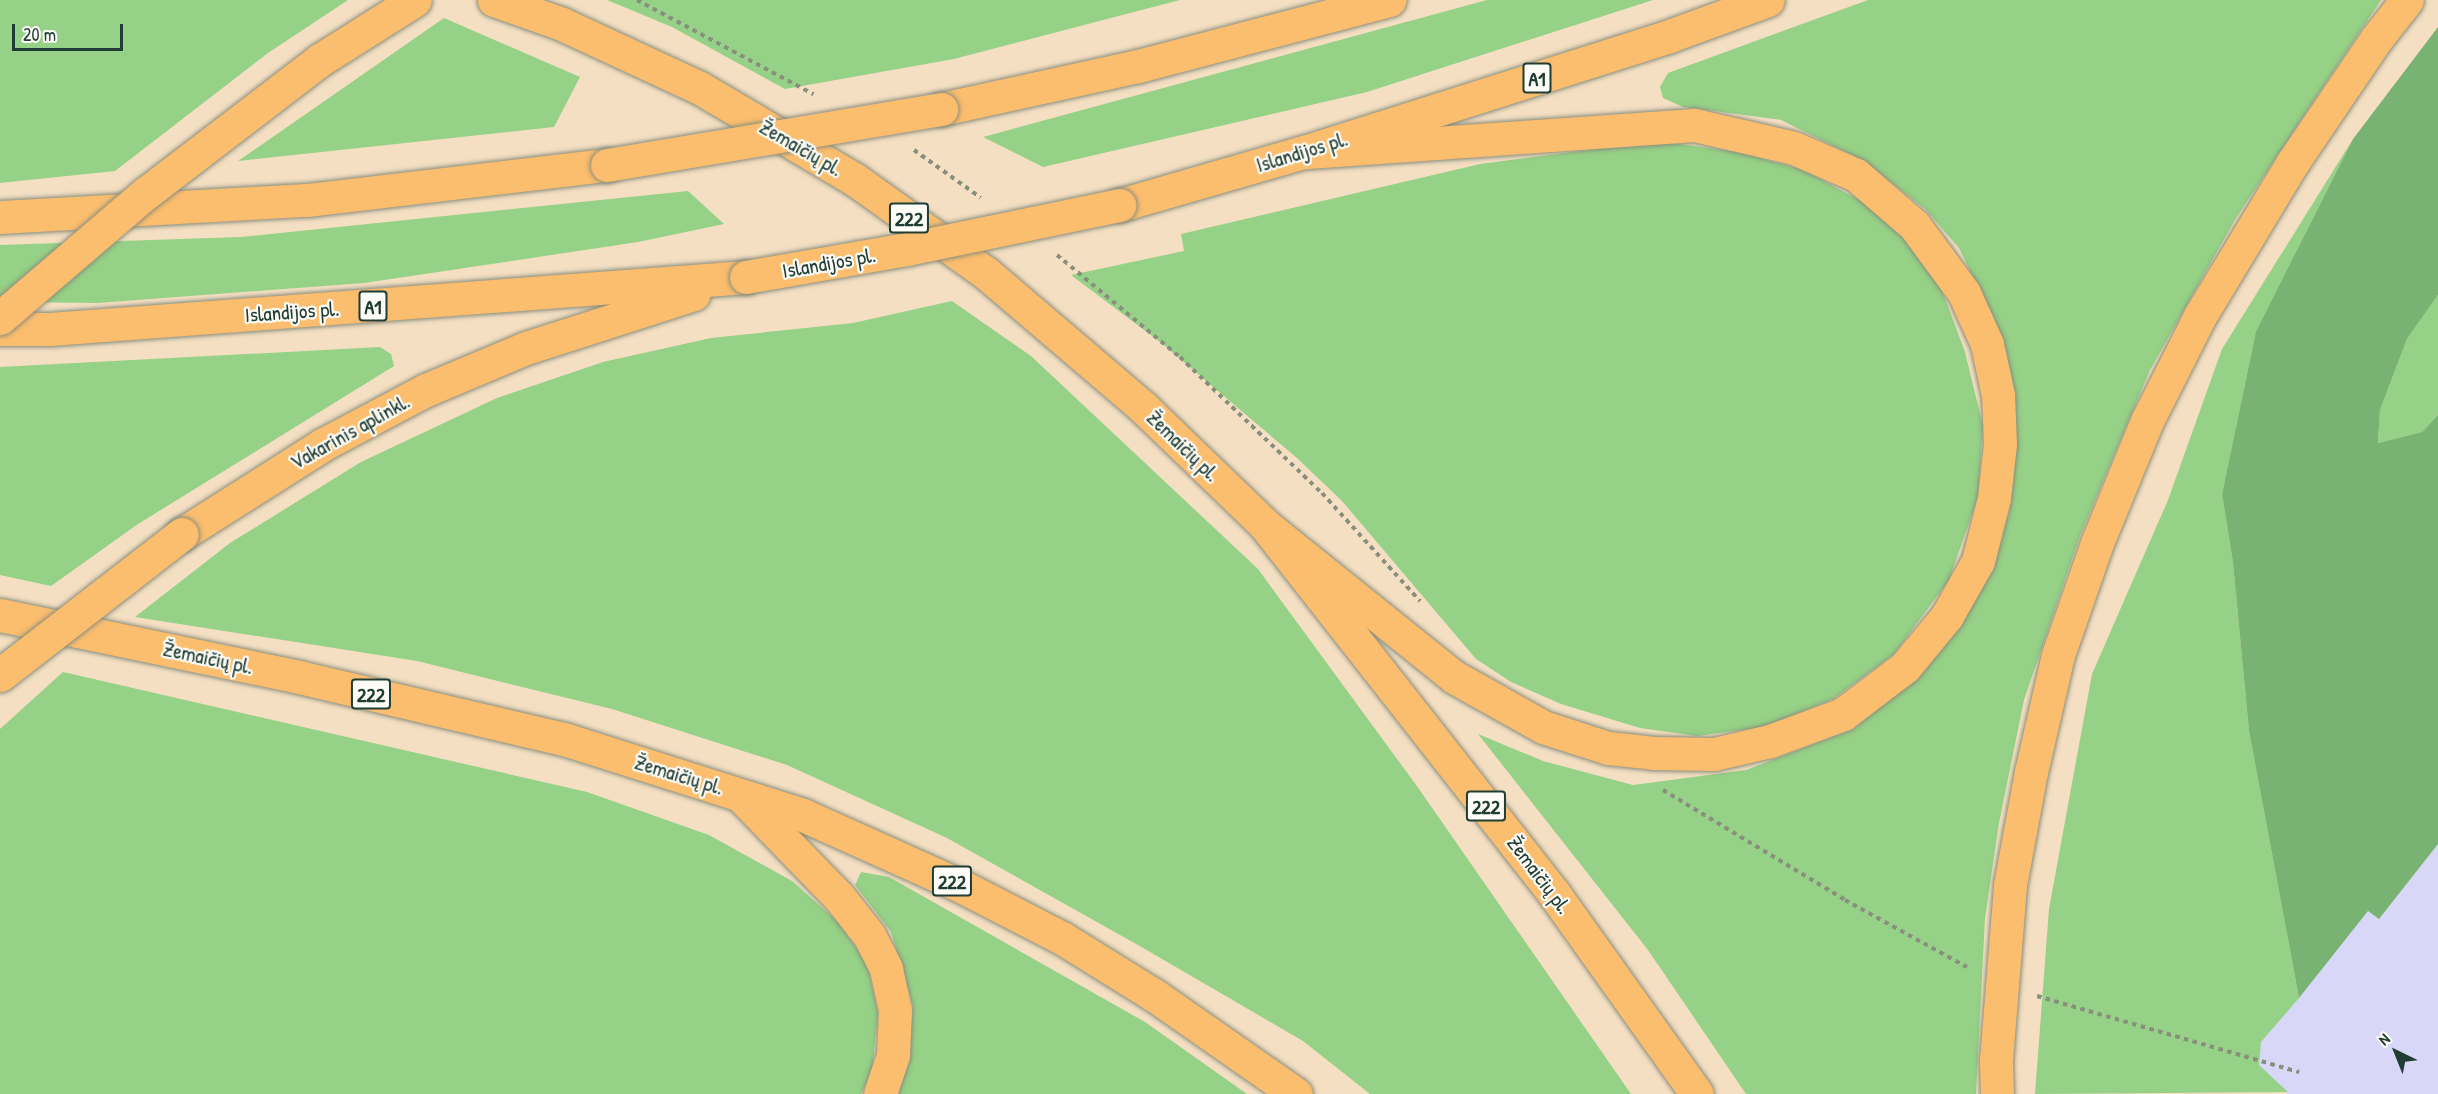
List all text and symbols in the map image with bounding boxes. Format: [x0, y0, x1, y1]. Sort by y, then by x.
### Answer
scale bar [15, 12, 126, 50]
text: 20 m [23, 22, 56, 47]
road number: A1 [1522, 61, 1552, 95]
street label: Žemaičių pl. [755, 114, 847, 182]
street label: Islandijos pl. [1253, 126, 1351, 178]
road number: 222 [888, 201, 930, 235]
street label: Islandijos pl. [780, 242, 878, 284]
road number: A1 [358, 289, 388, 323]
street label: Islandijos pl. [244, 296, 340, 328]
street label: Vakarinis aplinkl. [286, 389, 414, 475]
street label: Žemaičių pl. [1141, 405, 1225, 487]
street label: Žemaičių pl. [161, 636, 255, 680]
road number: 222 [350, 677, 392, 711]
street label: Žemaičių pl. [632, 750, 726, 800]
road number: 222 [1465, 789, 1507, 823]
street label: Žemaičių pl. [1501, 831, 1577, 919]
road number: 222 [931, 864, 973, 898]
north arrow [2366, 1022, 2426, 1082]
text: N [2373, 1028, 2394, 1050]

